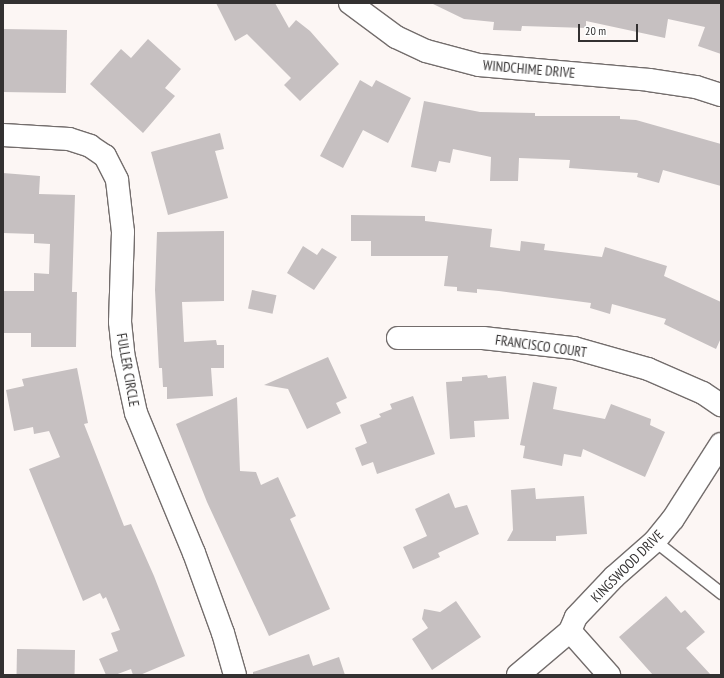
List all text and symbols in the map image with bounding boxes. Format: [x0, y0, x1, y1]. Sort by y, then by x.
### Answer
scale bar [580, 16, 640, 42]
text: 20 m [585, 23, 606, 38]
street label: WINDCHIME DRIVE [482, 57, 576, 81]
street label: FRANCISCO COURT [494, 331, 588, 361]
street label: FULLER CIRCLE [113, 332, 143, 408]
street label: KINGSWOOD DRIVE [587, 526, 667, 606]

